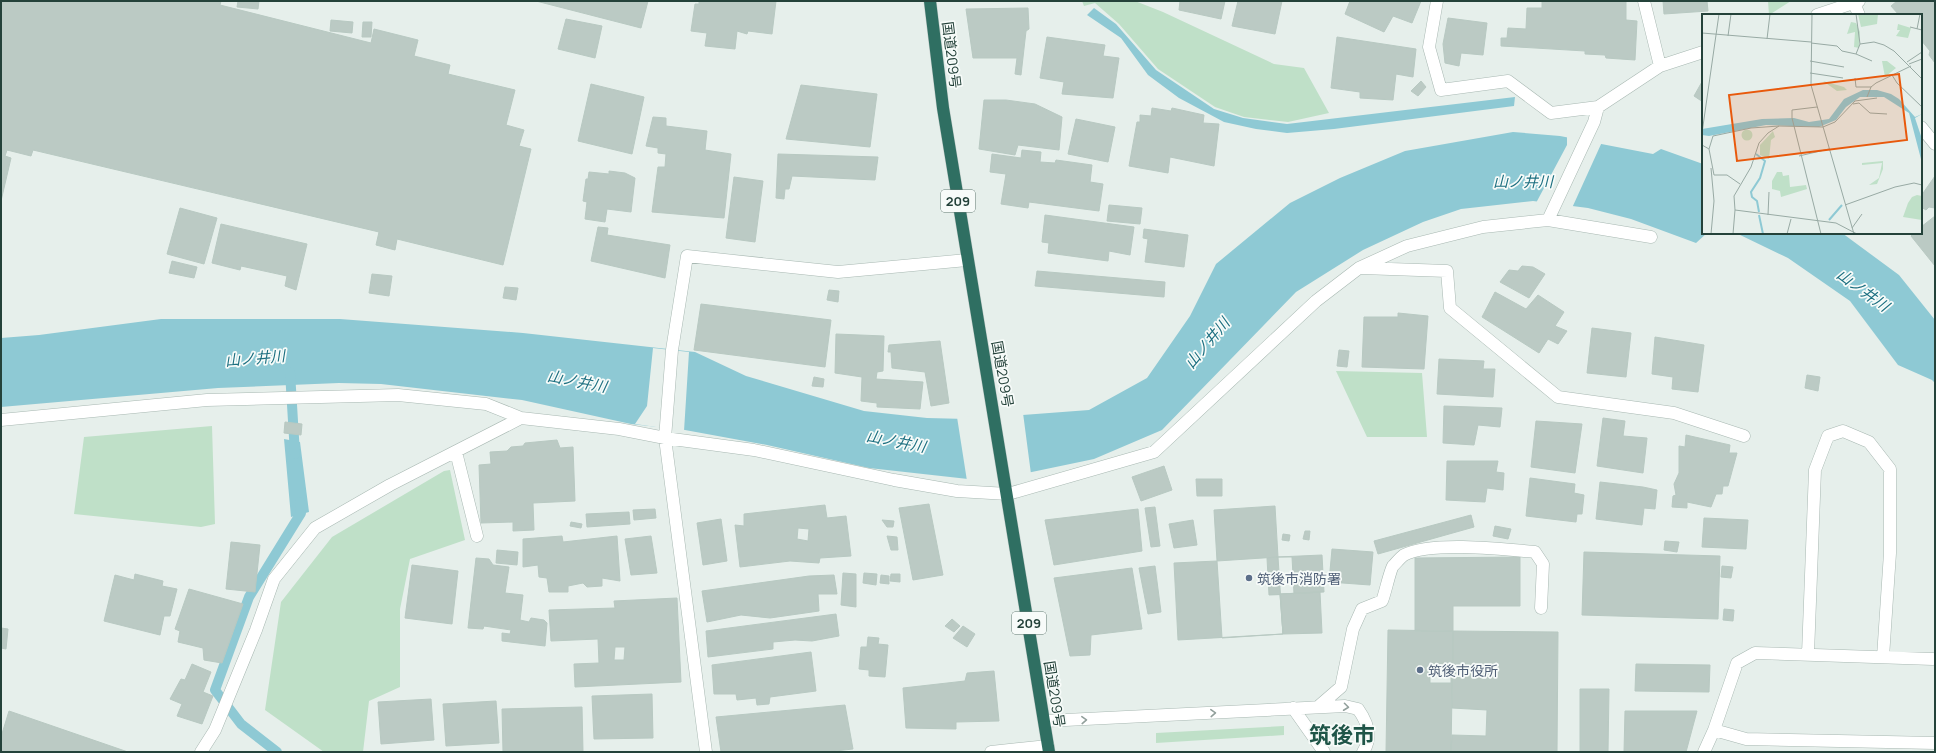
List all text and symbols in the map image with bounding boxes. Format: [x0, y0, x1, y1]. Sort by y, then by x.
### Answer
inset map [1702, 14, 1922, 234]
street label: 国道209号 [938, 20, 966, 90]
water label: 山ノ井川 [1493, 171, 1555, 192]
road number: 209 [941, 190, 975, 212]
water label: 山ノ井川 [1833, 264, 1895, 317]
water label: 山ノ井川 [1180, 312, 1236, 373]
street label: 国道209号 [988, 339, 1018, 409]
water label: 山ノ井川 [224, 345, 288, 371]
water label: 山ノ井川 [546, 365, 610, 397]
water label: 山ノ井川 [865, 425, 929, 457]
place label: 筑後市消防署 [1257, 569, 1341, 588]
marker: 筑後市消防署 [1244, 573, 1254, 583]
road number: 209 [1012, 612, 1046, 634]
street label: 国道209号 [1040, 659, 1070, 729]
place label: 筑後市役所 [1428, 661, 1498, 680]
marker: 筑後市役所 [1415, 665, 1425, 675]
one-way arrow [1343, 702, 1349, 711]
one-way arrow [1210, 708, 1216, 717]
one-way arrow [1081, 715, 1087, 724]
district label: 筑後市 [1309, 720, 1375, 750]

